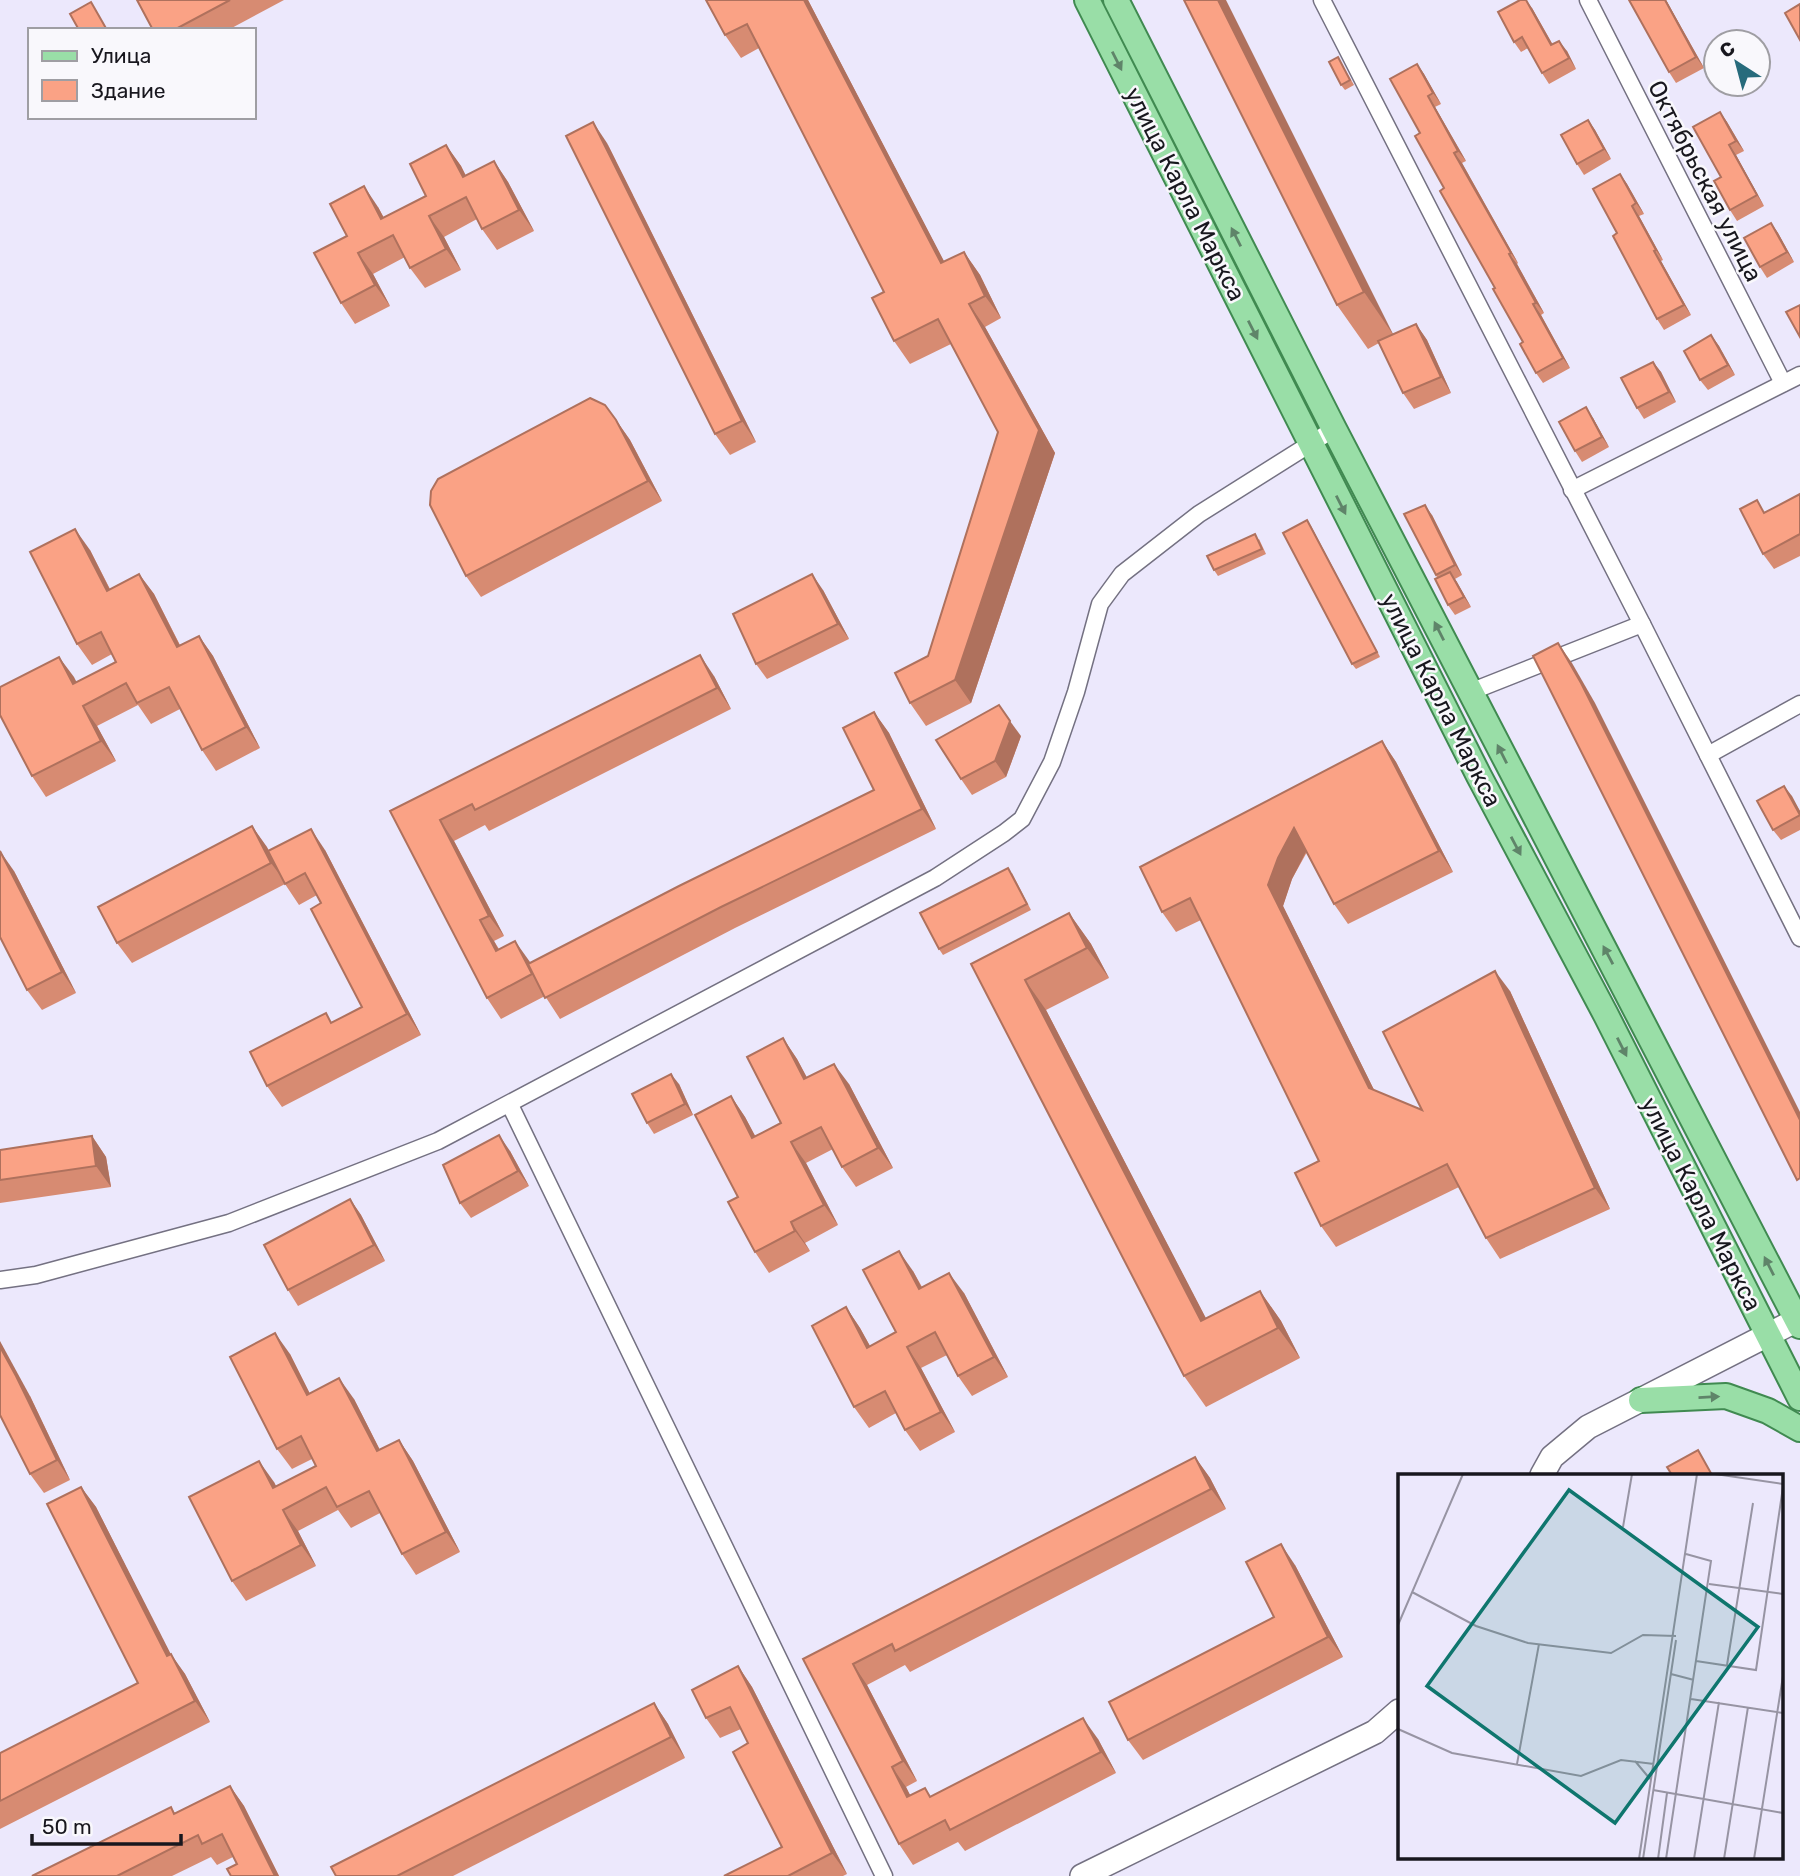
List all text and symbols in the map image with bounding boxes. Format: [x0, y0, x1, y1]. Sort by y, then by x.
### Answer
legend [28, 28, 256, 119]
north arrow [1702, 28, 1772, 98]
text: С [1715, 36, 1739, 63]
text: Улица [91, 43, 151, 68]
one-way arrow [1112, 51, 1123, 71]
street label: Октябрьская улица [1642, 76, 1768, 286]
text: Здание [91, 78, 166, 103]
street label: улица Карла Маркса [1119, 82, 1251, 306]
one-way arrow [1230, 227, 1242, 247]
one-way arrow [1247, 320, 1258, 340]
one-way arrow [1336, 495, 1347, 515]
street label: улица Карла Маркса [1375, 588, 1507, 812]
one-way arrow [1433, 621, 1445, 641]
one-way arrow [1497, 743, 1509, 763]
one-way arrow [1509, 836, 1521, 856]
one-way arrow [1602, 945, 1614, 965]
one-way arrow [1616, 1037, 1627, 1057]
street label: улица Карла Маркса [1635, 1092, 1767, 1316]
one-way arrow [1763, 1256, 1774, 1276]
one-way arrow [1698, 1391, 1720, 1402]
inset map [1398, 1474, 1783, 1858]
scale bar [32, 1802, 180, 1846]
text: 50 m [42, 1814, 92, 1839]

